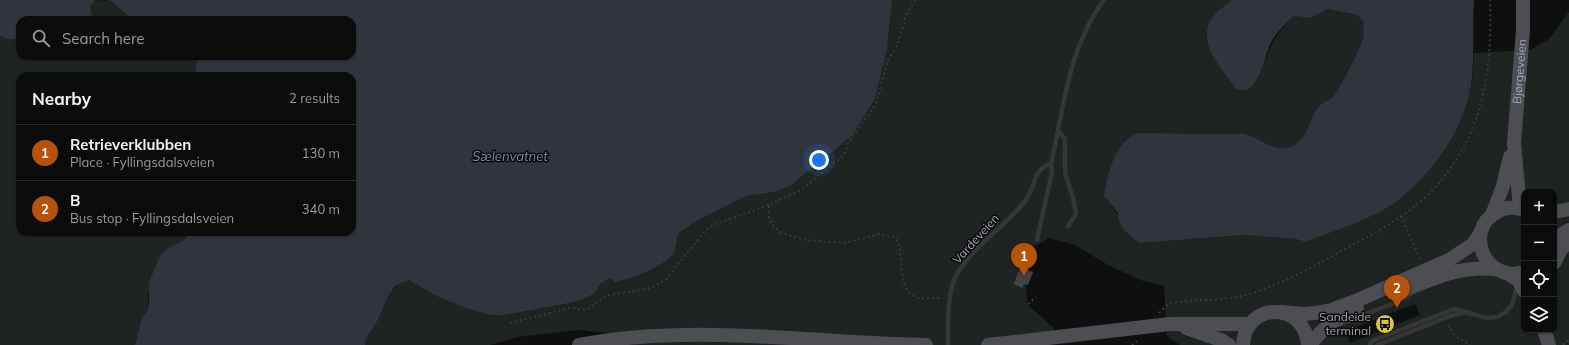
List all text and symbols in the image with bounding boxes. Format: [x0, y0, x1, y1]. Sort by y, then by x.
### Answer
search box [16, 16, 356, 60]
icon: search [30, 27, 52, 49]
text: Search here [62, 29, 144, 48]
street label: Bjørgeveien [1509, 38, 1529, 105]
text: Nearby [32, 88, 91, 109]
text: 2 results [289, 90, 340, 106]
text: Retrieverklubben [70, 135, 191, 154]
text: 1 [41, 145, 49, 161]
text: 130 m [302, 145, 340, 161]
water label: Sælenvatnet [472, 148, 548, 164]
your location [809, 150, 829, 170]
text: Place · Fyllingsdalsveien [70, 154, 215, 170]
map controls [1521, 189, 1557, 333]
button: + [1521, 189, 1557, 225]
text: B [70, 191, 80, 210]
text: 2 [41, 201, 49, 217]
text: 340 m [302, 201, 340, 217]
text: Bus stop · Fyllingsdalsveien [70, 210, 234, 226]
street label: Vardeveien [949, 211, 1002, 267]
button: − [1521, 225, 1557, 261]
pin: 1 [1011, 243, 1037, 276]
button: locate [1521, 261, 1557, 297]
pin: 2 [1384, 275, 1410, 308]
button: layers [1521, 297, 1557, 333]
place label: Sandeide terminal [1319, 309, 1371, 338]
bus stop icon: Sandeide terminal [1374, 313, 1396, 335]

